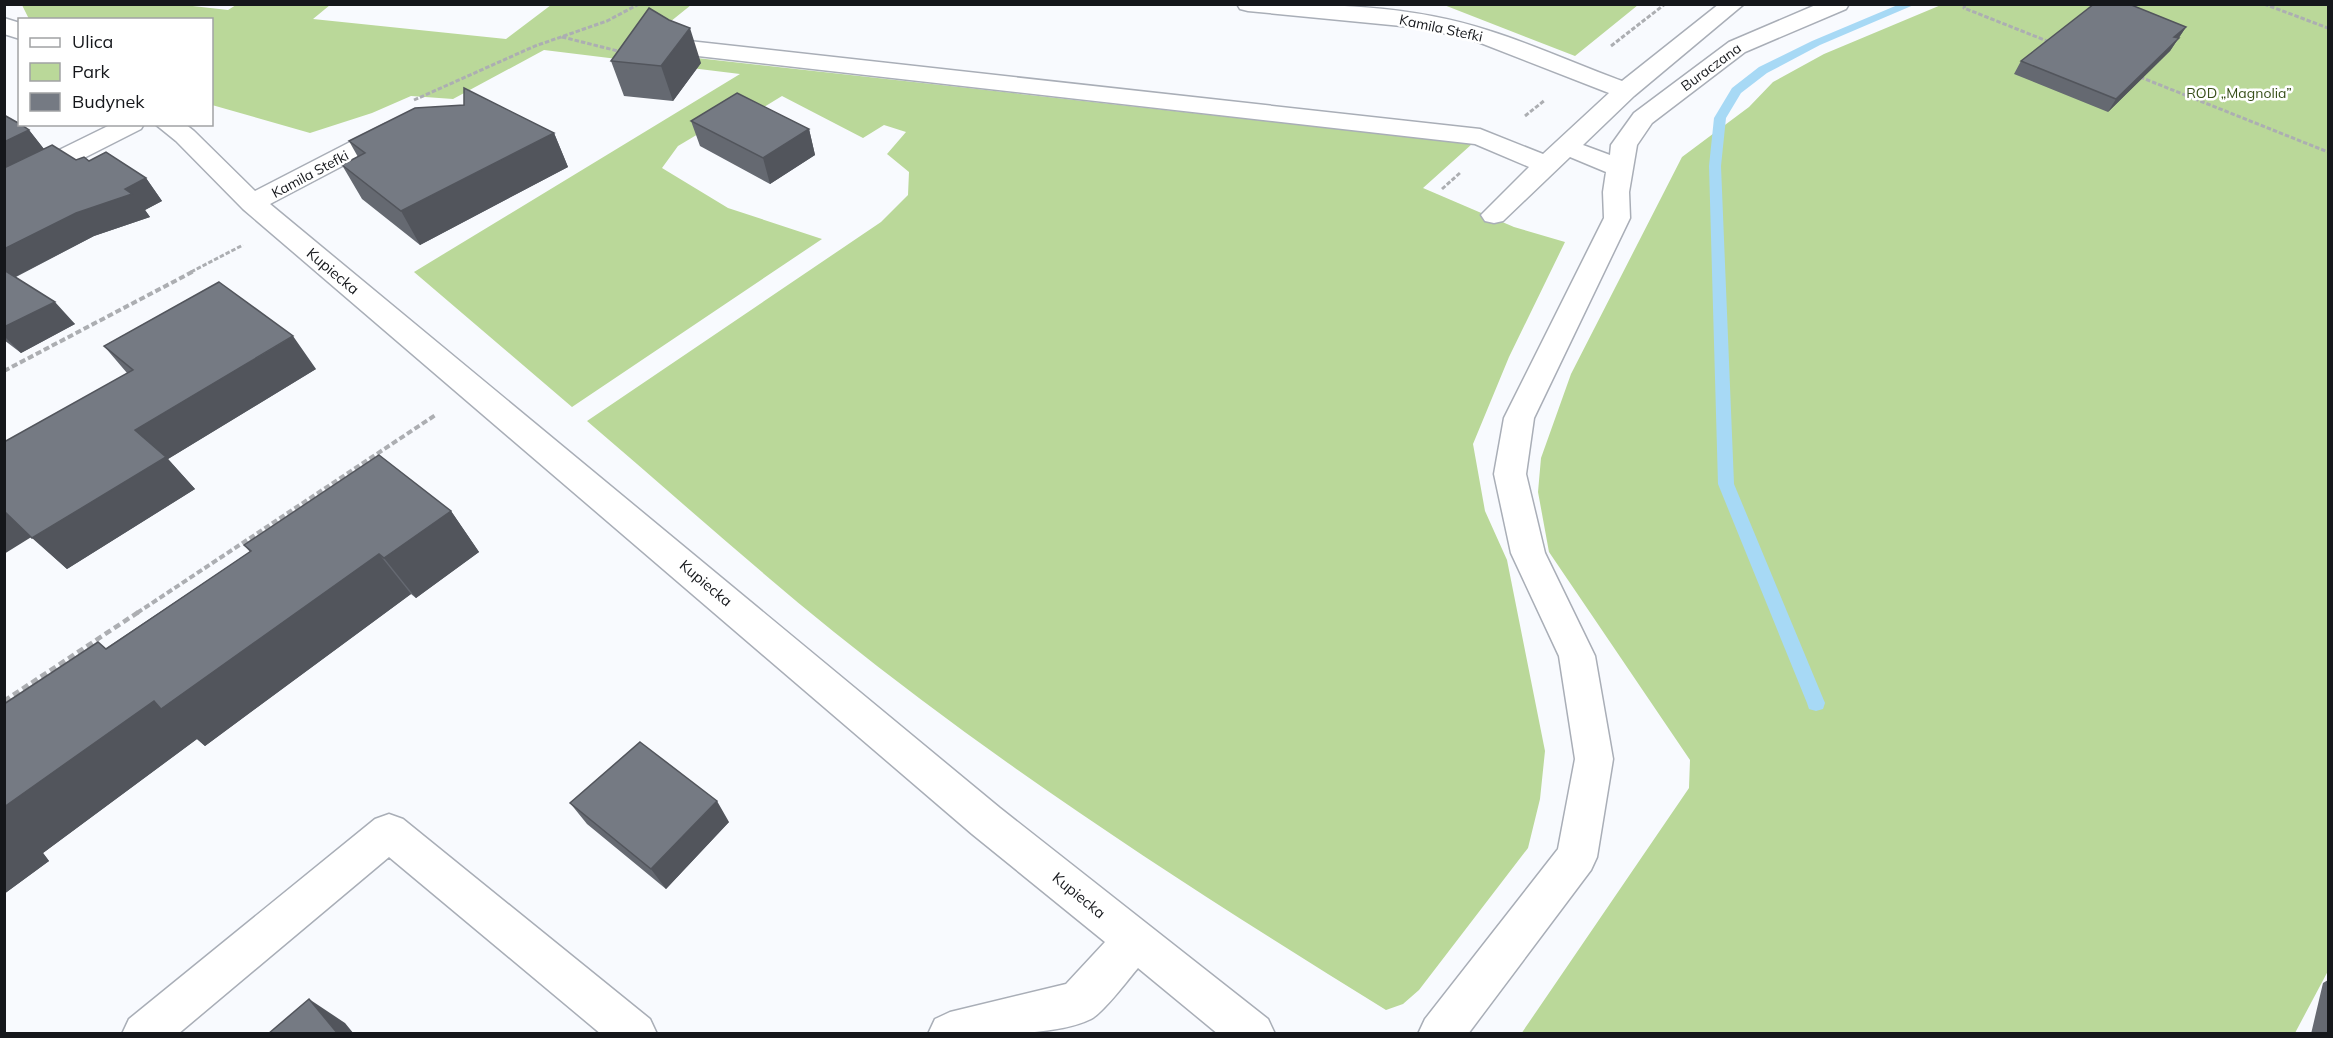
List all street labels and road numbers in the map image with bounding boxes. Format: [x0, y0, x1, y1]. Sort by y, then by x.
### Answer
street label: Kamila Stefki [1398, 10, 1484, 46]
street label: Buraczana [1677, 39, 1745, 95]
street label: Kamila Stefki [268, 146, 352, 202]
street label: Kupiecka [303, 244, 363, 298]
street label: Kupiecka [676, 556, 736, 610]
street label: Kupiecka [1049, 868, 1109, 922]

